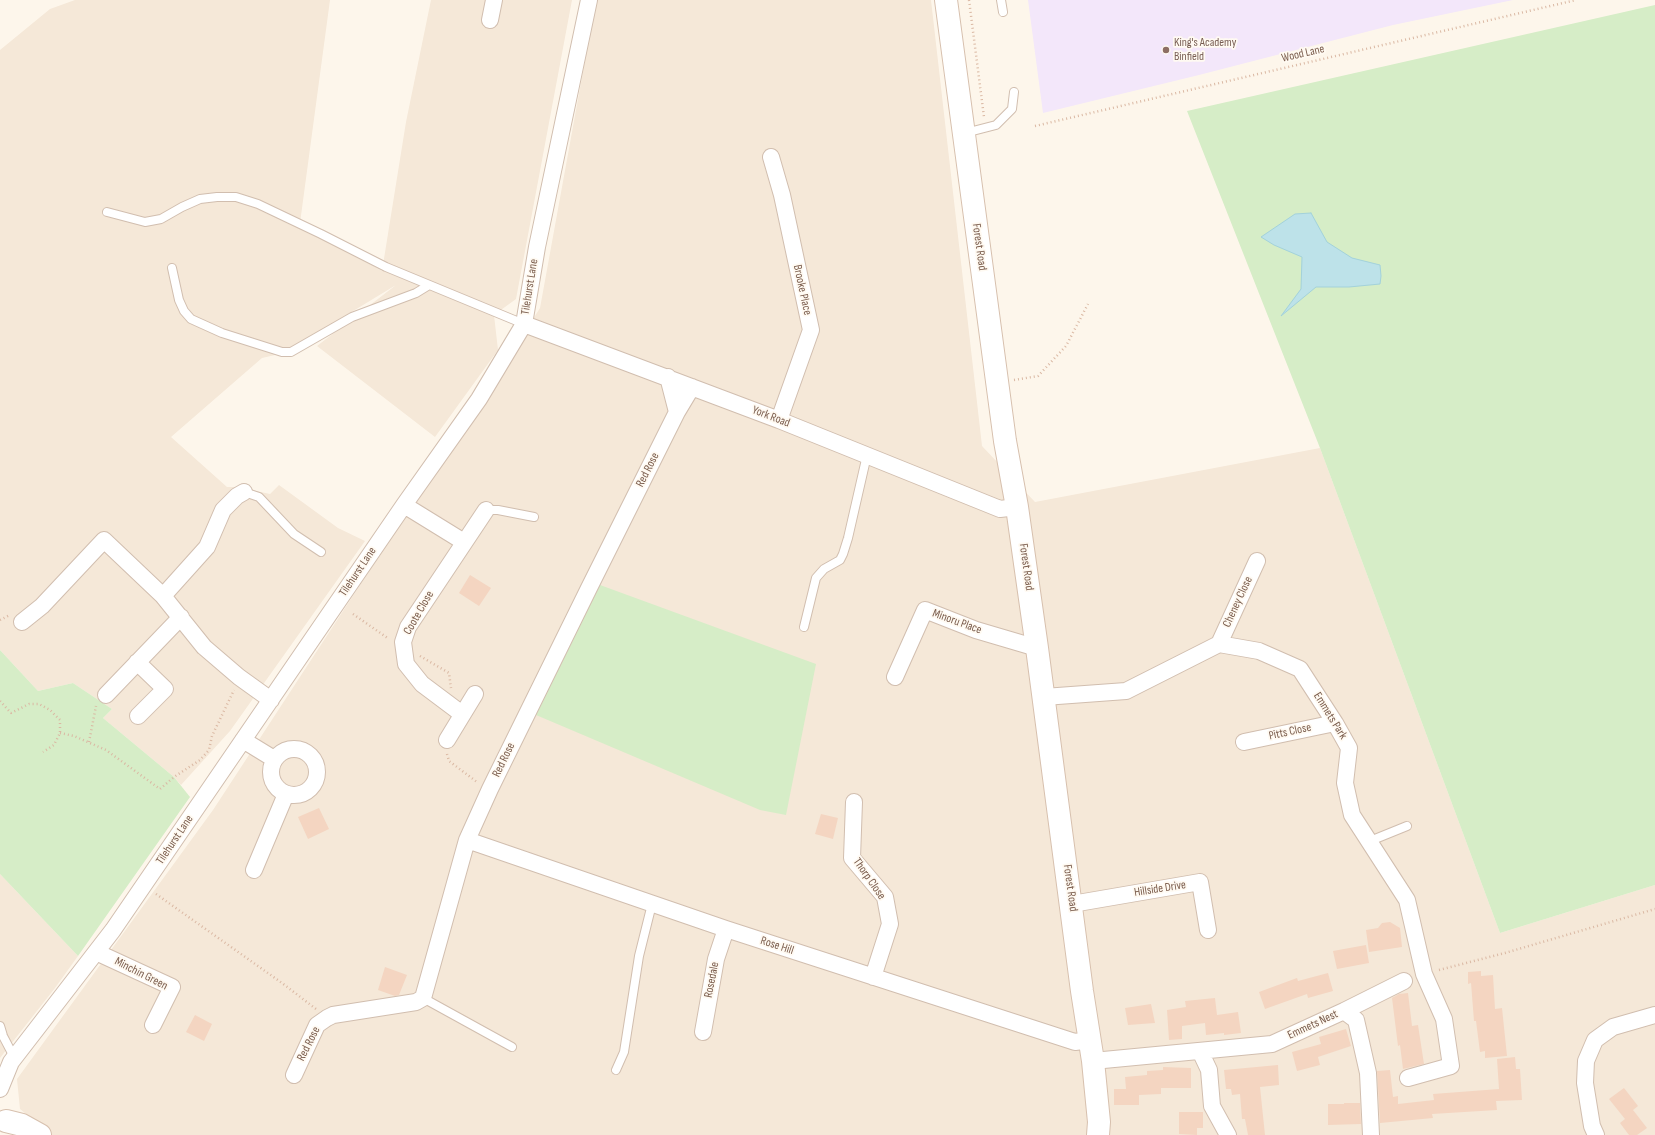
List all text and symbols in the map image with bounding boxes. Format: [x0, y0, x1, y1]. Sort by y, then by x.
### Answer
place label: King's Academy Binfield [1174, 36, 1236, 64]
street label: Wood Lane [1280, 42, 1326, 66]
marker: King's Academy Binfield [1161, 45, 1171, 55]
street label: Forest Road [969, 223, 989, 271]
street label: Tilehurst Lane [518, 258, 542, 316]
street label: Brooke Place [790, 263, 814, 317]
street label: York Road [750, 403, 792, 431]
street label: Red Rose [633, 450, 663, 490]
street label: Forest Road [1016, 543, 1036, 591]
street label: Tilehurst Lane [336, 545, 380, 599]
street label: Cheney Close [1220, 574, 1256, 630]
street label: Coote Close [401, 589, 437, 637]
street label: Minoru Place [930, 606, 984, 638]
street label: Emmets Park [1310, 690, 1350, 742]
street label: Pitts Close [1268, 720, 1312, 744]
street label: Red Rose [489, 740, 519, 780]
street label: Tilehurst Lane [153, 813, 197, 867]
street label: Thorp Close [850, 855, 888, 903]
street label: Forest Road [1060, 864, 1080, 912]
street label: Hillside Drive [1133, 878, 1187, 900]
street label: Rose Hill [759, 934, 795, 958]
street label: Minchin Green [112, 954, 170, 994]
street label: Rosedale [701, 961, 723, 999]
street label: Emmets Nest [1286, 1007, 1340, 1043]
street label: Red Rose [294, 1024, 324, 1064]

